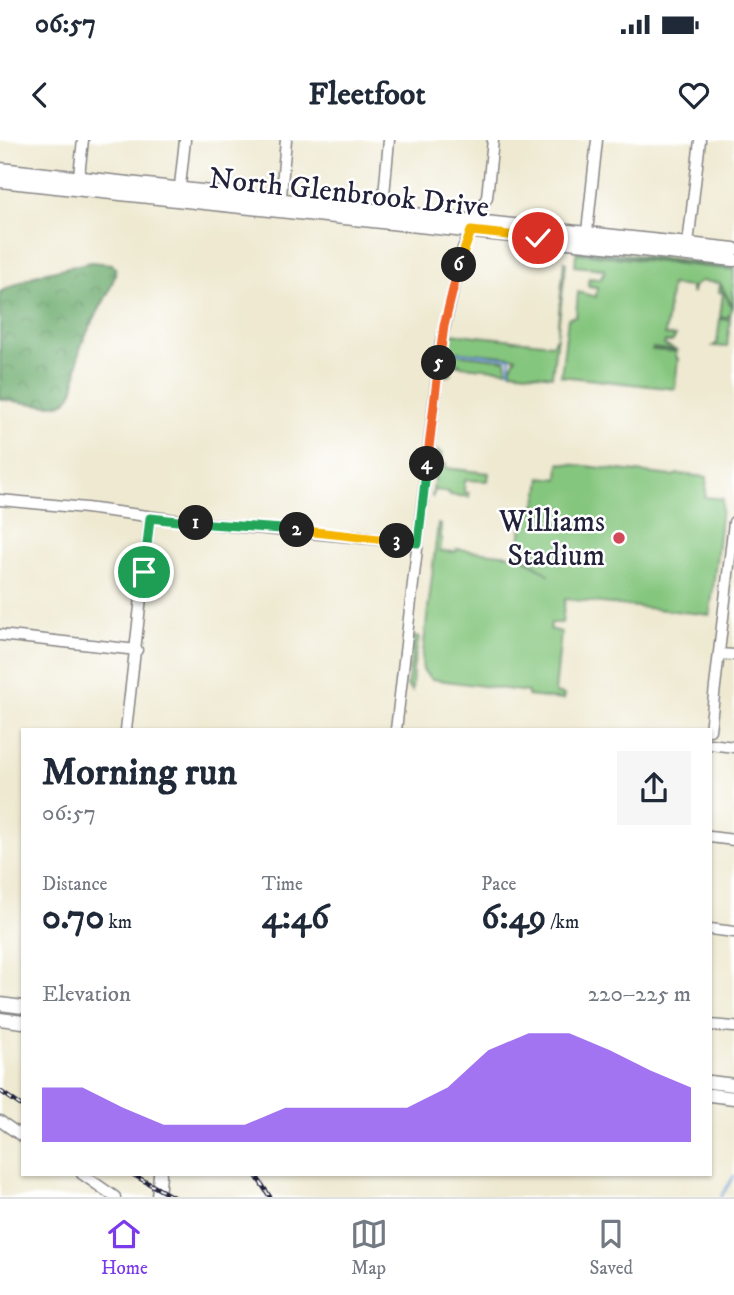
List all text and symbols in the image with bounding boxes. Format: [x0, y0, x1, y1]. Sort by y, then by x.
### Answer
text: 06:57 [35, 8, 96, 41]
text: Fleetfoot [308, 75, 426, 115]
icon: back [21, 76, 59, 114]
icon: heart [675, 76, 713, 114]
street label: North Glenbrook Drive [207, 160, 491, 227]
pin [508, 208, 568, 268]
icon: check [519, 219, 557, 257]
pin: 6 [442, 248, 476, 282]
text: 6 [454, 253, 463, 276]
pin: 5 [422, 346, 457, 381]
text: 5 [434, 351, 443, 374]
pin: 4 [410, 446, 444, 482]
text: 4 [421, 452, 432, 475]
place label: Williams Stadium [498, 504, 605, 575]
pin: 1 [178, 506, 214, 540]
text: 1 [192, 511, 199, 534]
pin: 2 [280, 512, 314, 548]
text: 2 [292, 518, 301, 541]
pin: 3 [380, 524, 414, 558]
text: 3 [393, 529, 400, 552]
marker: Williams Stadium [611, 530, 627, 546]
pin [114, 542, 174, 602]
icon: arrive [125, 553, 163, 591]
text: Morning run [42, 749, 237, 797]
button: share [617, 751, 691, 825]
text: 06:57 [42, 799, 96, 828]
text: Distance [42, 873, 107, 896]
text: Time [262, 873, 303, 896]
text: Pace [481, 873, 516, 896]
text: 0.70 [42, 896, 104, 940]
text: 4:46 [262, 896, 329, 940]
text: 6:49 [481, 896, 546, 940]
text: km [104, 911, 132, 934]
text: /km [546, 911, 579, 934]
text: Elevation [42, 980, 131, 1009]
text: 220–225 m [588, 980, 691, 1009]
tab: Home [101, 1215, 148, 1280]
tab: Map [350, 1215, 388, 1280]
tab: Saved [589, 1215, 633, 1280]

